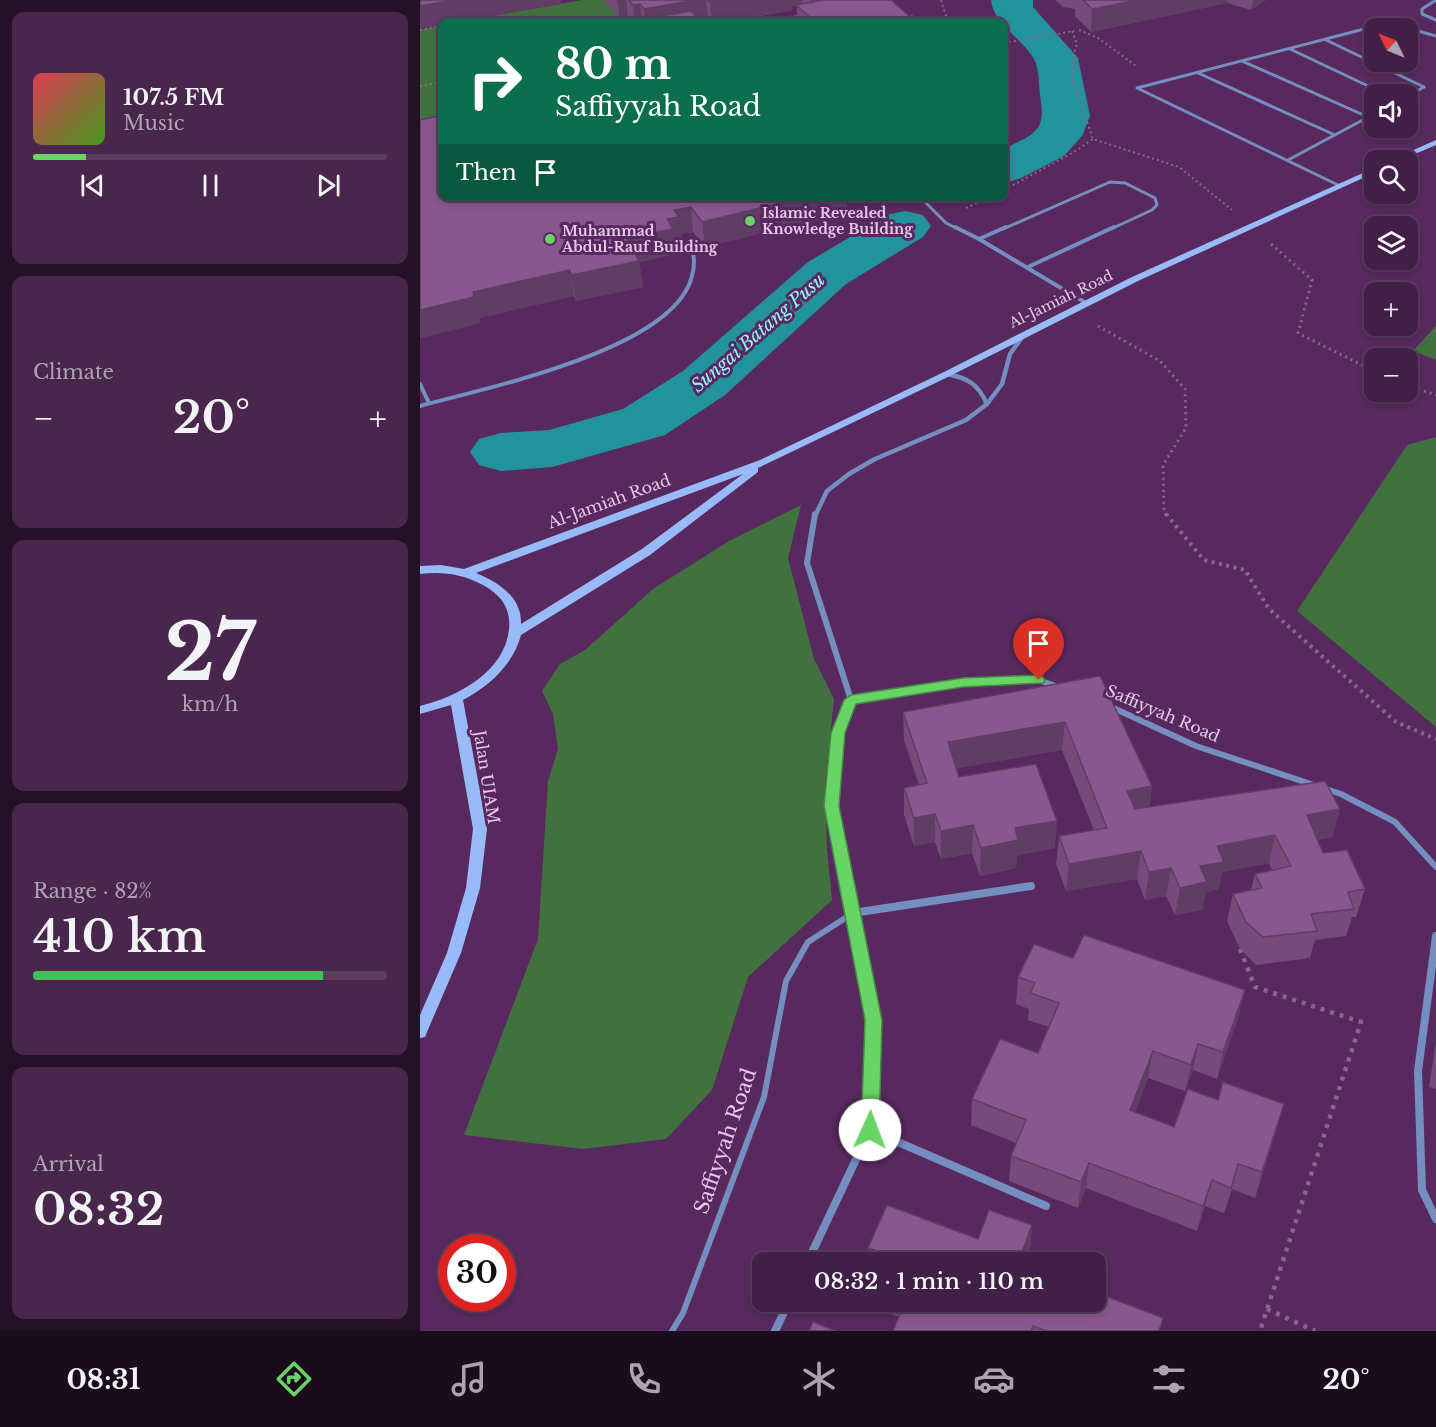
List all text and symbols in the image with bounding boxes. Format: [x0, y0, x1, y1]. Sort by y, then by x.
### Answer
north arrow [1364, 18, 1418, 72]
map controls [1364, 18, 1418, 402]
text: 80 m [555, 38, 671, 90]
icon: right [456, 42, 534, 120]
text: 107.5 FM [123, 84, 224, 111]
button: sound [1364, 84, 1418, 138]
text: Saffiyyah Road [555, 90, 761, 123]
text: Music [123, 111, 184, 135]
button: search [1364, 150, 1418, 204]
icon: arrive [529, 156, 562, 189]
text: Then [456, 159, 517, 186]
icon: previous [76, 169, 109, 202]
icon: pause [194, 169, 227, 202]
icon: next [312, 169, 345, 202]
place label: Islamic Revealed Knowledge Building [762, 204, 913, 238]
marker: Islamic Revealed Knowledge Building [743, 214, 757, 228]
button: layers [1364, 216, 1418, 270]
place label: Muhammad Abdul-Rauf Building [561, 222, 718, 256]
marker: Muhammad Abdul-Rauf Building [543, 232, 557, 246]
street label: Al-Jamiah Road [1005, 266, 1116, 332]
water label: Sungai Batang Pusu [687, 269, 829, 397]
button: + [1364, 282, 1418, 336]
button: − [1364, 348, 1418, 402]
text: Climate [33, 360, 114, 384]
text: 20° [173, 389, 250, 445]
text: − [33, 398, 54, 439]
text: + [369, 398, 387, 439]
street label: Al-Jamiah Road [544, 469, 673, 533]
text: 27 [164, 604, 256, 701]
pin [1013, 618, 1064, 680]
icon: arrive [1022, 627, 1055, 660]
street label: Saffiyyah Road [1103, 680, 1223, 746]
text: km/h [182, 692, 238, 716]
street label: Jalan UIAM [469, 727, 504, 825]
text: Range · 82% [33, 879, 152, 903]
text: 410 km [33, 908, 206, 964]
street label: Saffiyyah Road [689, 1065, 761, 1217]
position arrow [838, 1098, 902, 1162]
text: Arrival [33, 1152, 104, 1176]
text: 08:32 [33, 1181, 165, 1237]
speed limit sign: 30 [438, 1234, 516, 1312]
text: 08:32 · 1 min · 110 m [814, 1268, 1044, 1295]
icon: directions [273, 1358, 315, 1400]
icon: music [448, 1358, 490, 1400]
icon: phone [623, 1358, 665, 1400]
icon: climate [798, 1358, 840, 1400]
icon: car [973, 1358, 1015, 1400]
icon: filters [1148, 1358, 1190, 1400]
text: 08:31 [66, 1363, 141, 1396]
text: 20° [1323, 1363, 1369, 1396]

